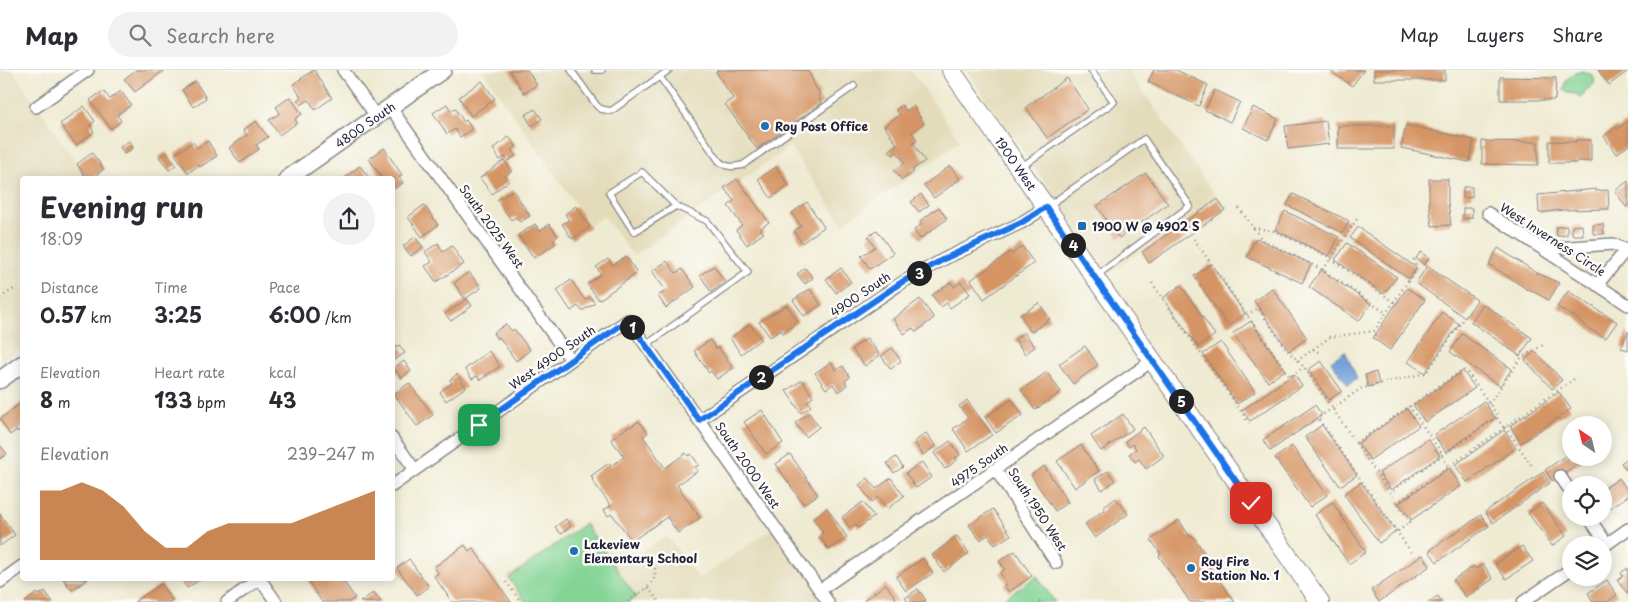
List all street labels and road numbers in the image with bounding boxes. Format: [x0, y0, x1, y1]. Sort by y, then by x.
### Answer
street label: 4800 South [331, 97, 399, 152]
street label: 1900 West [991, 133, 1041, 194]
street label: South 2025 West [455, 180, 529, 272]
street label: West Inverness Circle [1497, 198, 1609, 280]
street label: 4900 South [826, 267, 894, 321]
street label: West 4900 South [505, 320, 599, 393]
street label: South 2000 West [711, 418, 785, 512]
street label: 4975 South [947, 439, 1011, 491]
street label: South 1950 West [1004, 464, 1072, 554]

